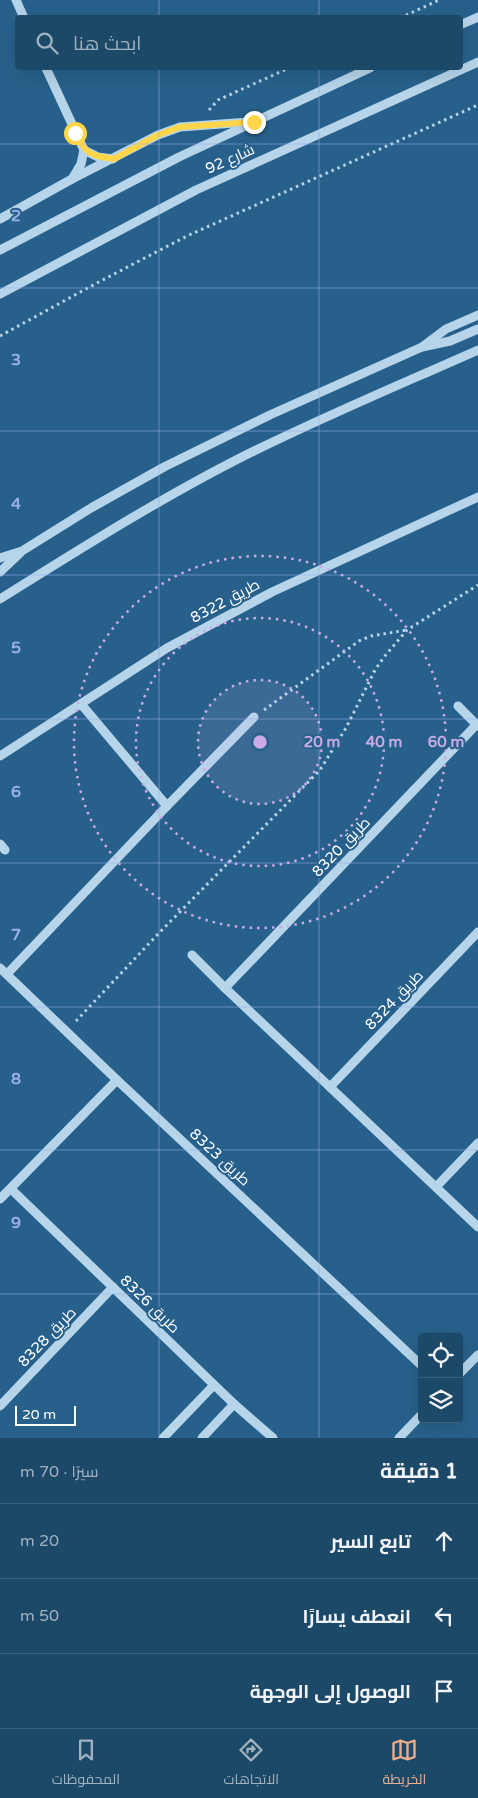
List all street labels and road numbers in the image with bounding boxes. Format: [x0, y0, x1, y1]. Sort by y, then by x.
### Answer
street label: شارع 92 [203, 140, 258, 180]
street label: طريق 8322 [187, 575, 263, 628]
street label: طريق 8320 [308, 813, 375, 881]
street label: طريق 8324 [361, 966, 428, 1034]
street label: طريق 8323 [185, 1125, 254, 1190]
street label: طريق 8326 [116, 1271, 184, 1338]
street label: طريق 8328 [14, 1303, 81, 1371]

